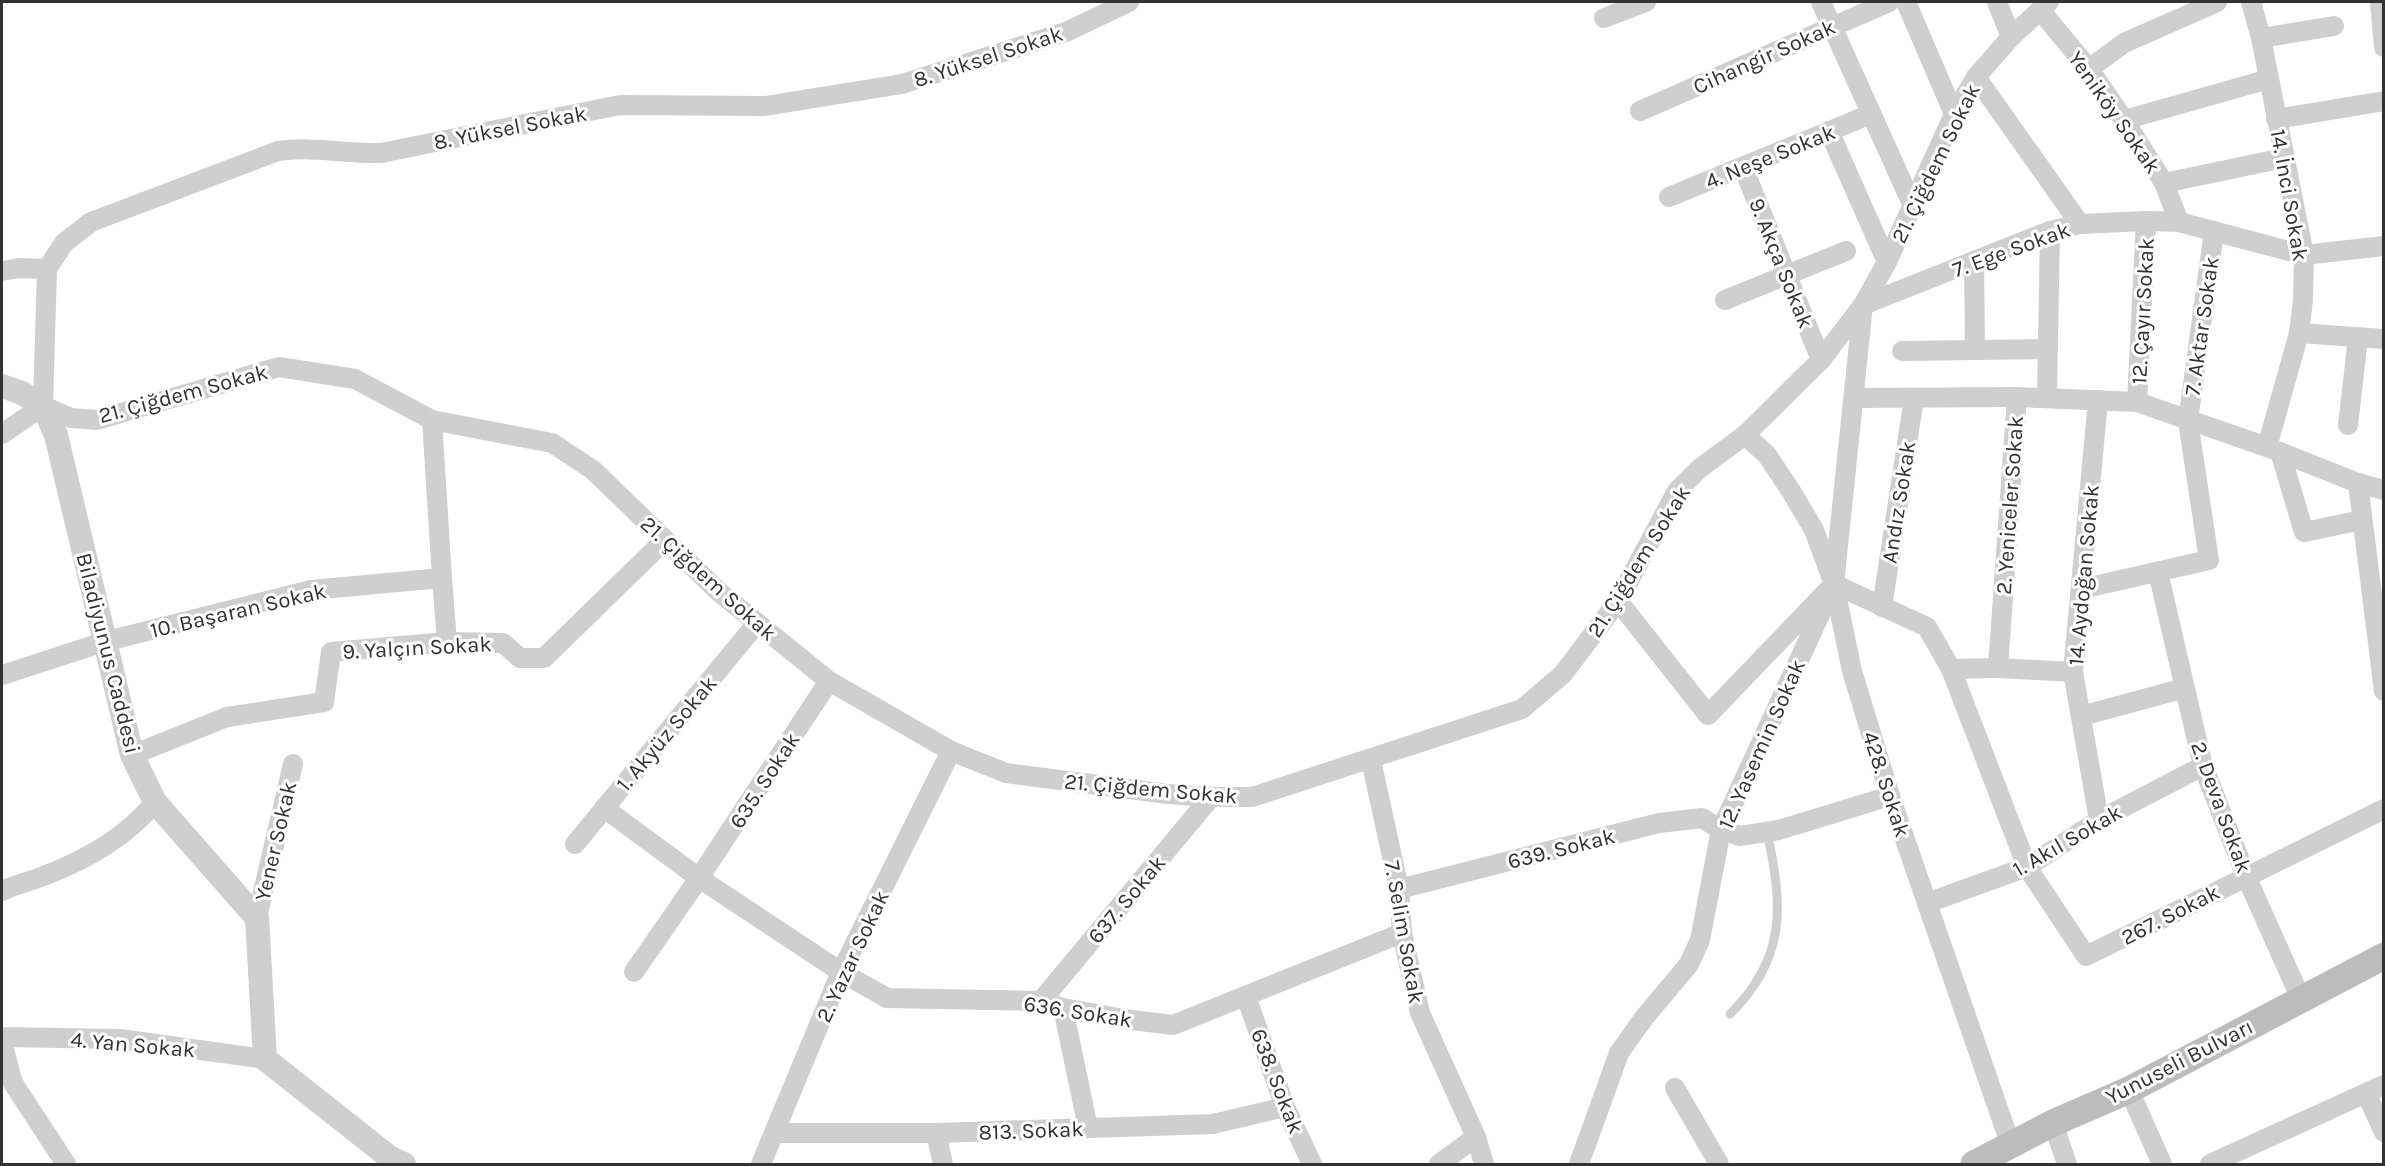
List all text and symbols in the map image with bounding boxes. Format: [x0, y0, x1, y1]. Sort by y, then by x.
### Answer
street label: Cihangir Sokak [1689, 14, 1840, 100]
street label: 8. Yüksel Sokak [910, 21, 1066, 93]
street label: Yeniköy Sokak [2062, 46, 2166, 179]
street label: 21. Çiğdem Sokak [1886, 80, 1986, 247]
street label: 8. Yüksel Sokak [431, 100, 589, 156]
street label: 4. Neşe Sokak [1701, 119, 1839, 195]
street label: 14. İnci Sokak [2265, 127, 2313, 263]
street label: 9. Akça Sokak [1743, 195, 1819, 332]
street label: 7. Ege Sokak [1949, 217, 2074, 283]
street label: 12. Çayır Sokak [2126, 237, 2160, 385]
street label: 7. Aktar Sokak [2179, 255, 2225, 397]
street label: 21. Çiğdem Sokak [96, 359, 271, 429]
street label: 2. Yeniceler Sokak [1991, 415, 2029, 595]
street label: Andız Sokak [1876, 439, 1921, 565]
street label: 21. Çiğdem Sokak [1582, 481, 1696, 642]
street label: 14. Aydoğan Sokak [2063, 484, 2105, 667]
street label: 21. Çiğdem Sokak [635, 511, 782, 647]
street label: Biladiyunus Caddesi [70, 550, 146, 756]
street label: 10. Başaran Sokak [148, 578, 329, 644]
street label: 9. Yalçın Sokak [342, 631, 492, 665]
street label: 12. Yasemin Sokak [1713, 656, 1811, 833]
street label: 1. Akyüz Sokak [611, 671, 723, 797]
street label: 635. Sokak [724, 728, 806, 833]
street label: 428. Sokak [1857, 728, 1915, 841]
street label: 2. Deva Sokak [2185, 738, 2257, 877]
street label: 21. Çiğdem Sokak [1063, 768, 1239, 810]
street label: Yener Sokak [250, 779, 302, 904]
street label: 1. Akıl Sokak [2008, 799, 2127, 883]
street label: 639. Sokak [1505, 823, 1618, 875]
street label: 637. Sokak [1082, 850, 1171, 949]
street label: 7. Selim Sokak [1379, 859, 1429, 1006]
street label: 267. Sokak [2117, 879, 2224, 951]
street label: 2. Yazar Sokak [811, 886, 895, 1027]
street label: 636. Sokak [1022, 991, 1134, 1033]
street label: Yunuseli Bulvarı [2101, 1014, 2258, 1110]
street label: 638. Sokak [1245, 1025, 1309, 1138]
street label: 4. Yan Sokak [70, 1027, 196, 1063]
street label: 813. Sokak [978, 1116, 1084, 1146]

